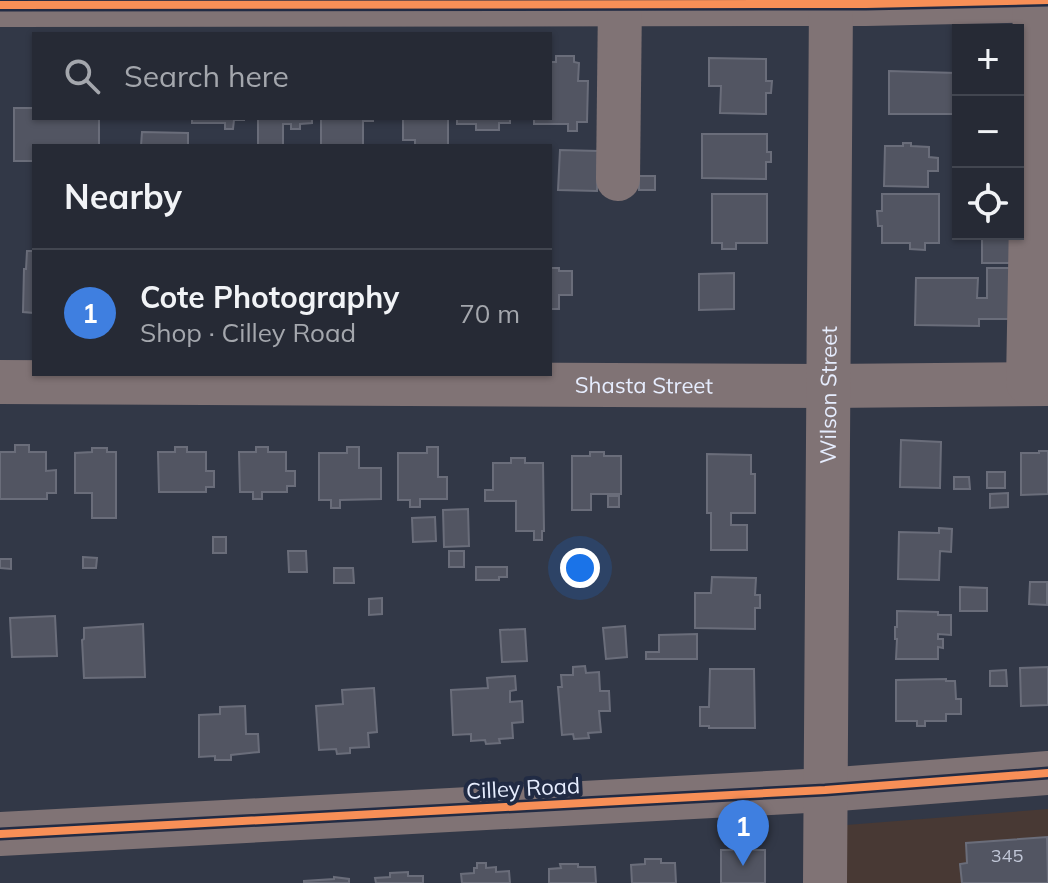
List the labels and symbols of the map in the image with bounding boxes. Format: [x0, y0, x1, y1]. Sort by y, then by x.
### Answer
street label: Wilson Street [814, 326, 843, 464]
street label: Shasta Street [575, 371, 713, 399]
your location [560, 548, 600, 588]
street label: Cilley Road [465, 771, 581, 805]
pin: 1 [717, 800, 769, 866]
house number: 345 [991, 844, 1023, 867]

